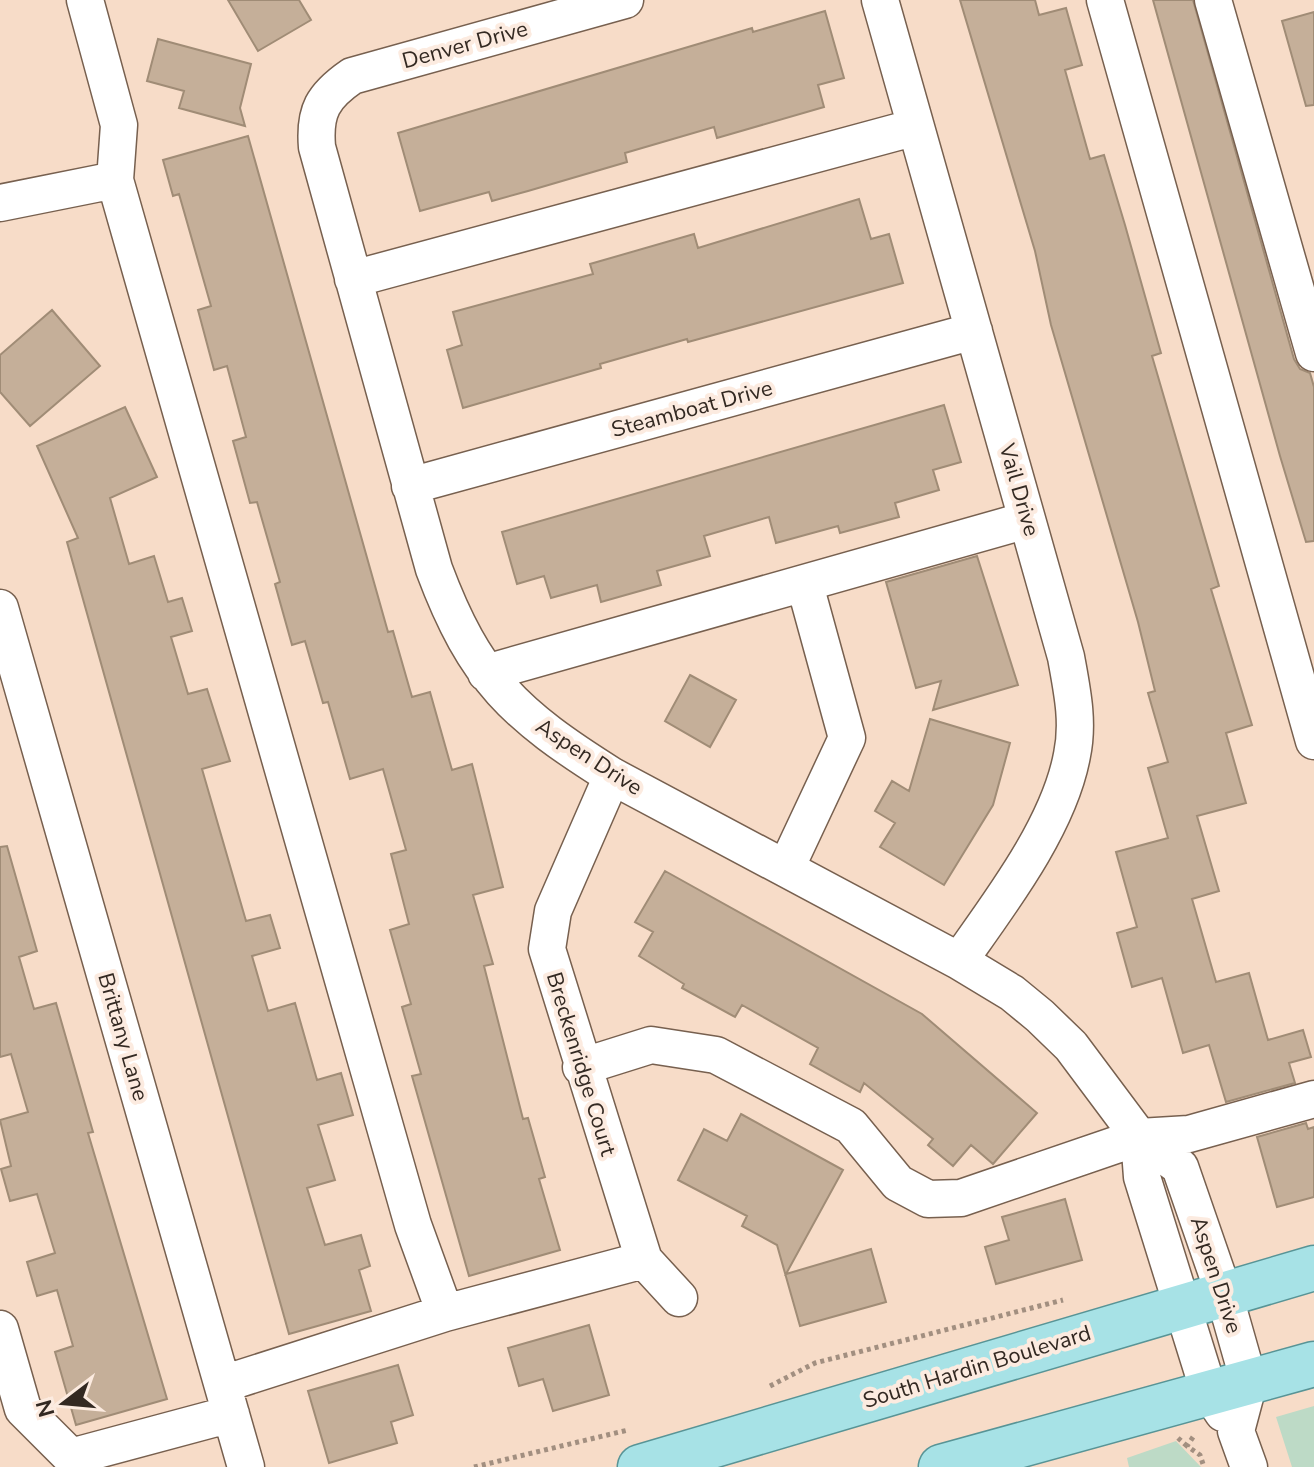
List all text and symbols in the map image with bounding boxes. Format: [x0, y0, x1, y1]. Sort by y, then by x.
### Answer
street label: Denver Drive [399, 14, 531, 76]
street label: Steamboat Drive [608, 373, 776, 445]
street label: Vail Drive [991, 439, 1047, 540]
street label: Aspen Drive [530, 711, 648, 803]
street label: Breckenridge Court [539, 969, 623, 1160]
street label: Brittany Lane [90, 970, 156, 1104]
street label: Aspen Drive [1183, 1213, 1249, 1337]
street label: South Hardin Boulevard [859, 1318, 1095, 1416]
north arrow [24, 1363, 104, 1443]
text: N [29, 1396, 62, 1420]

